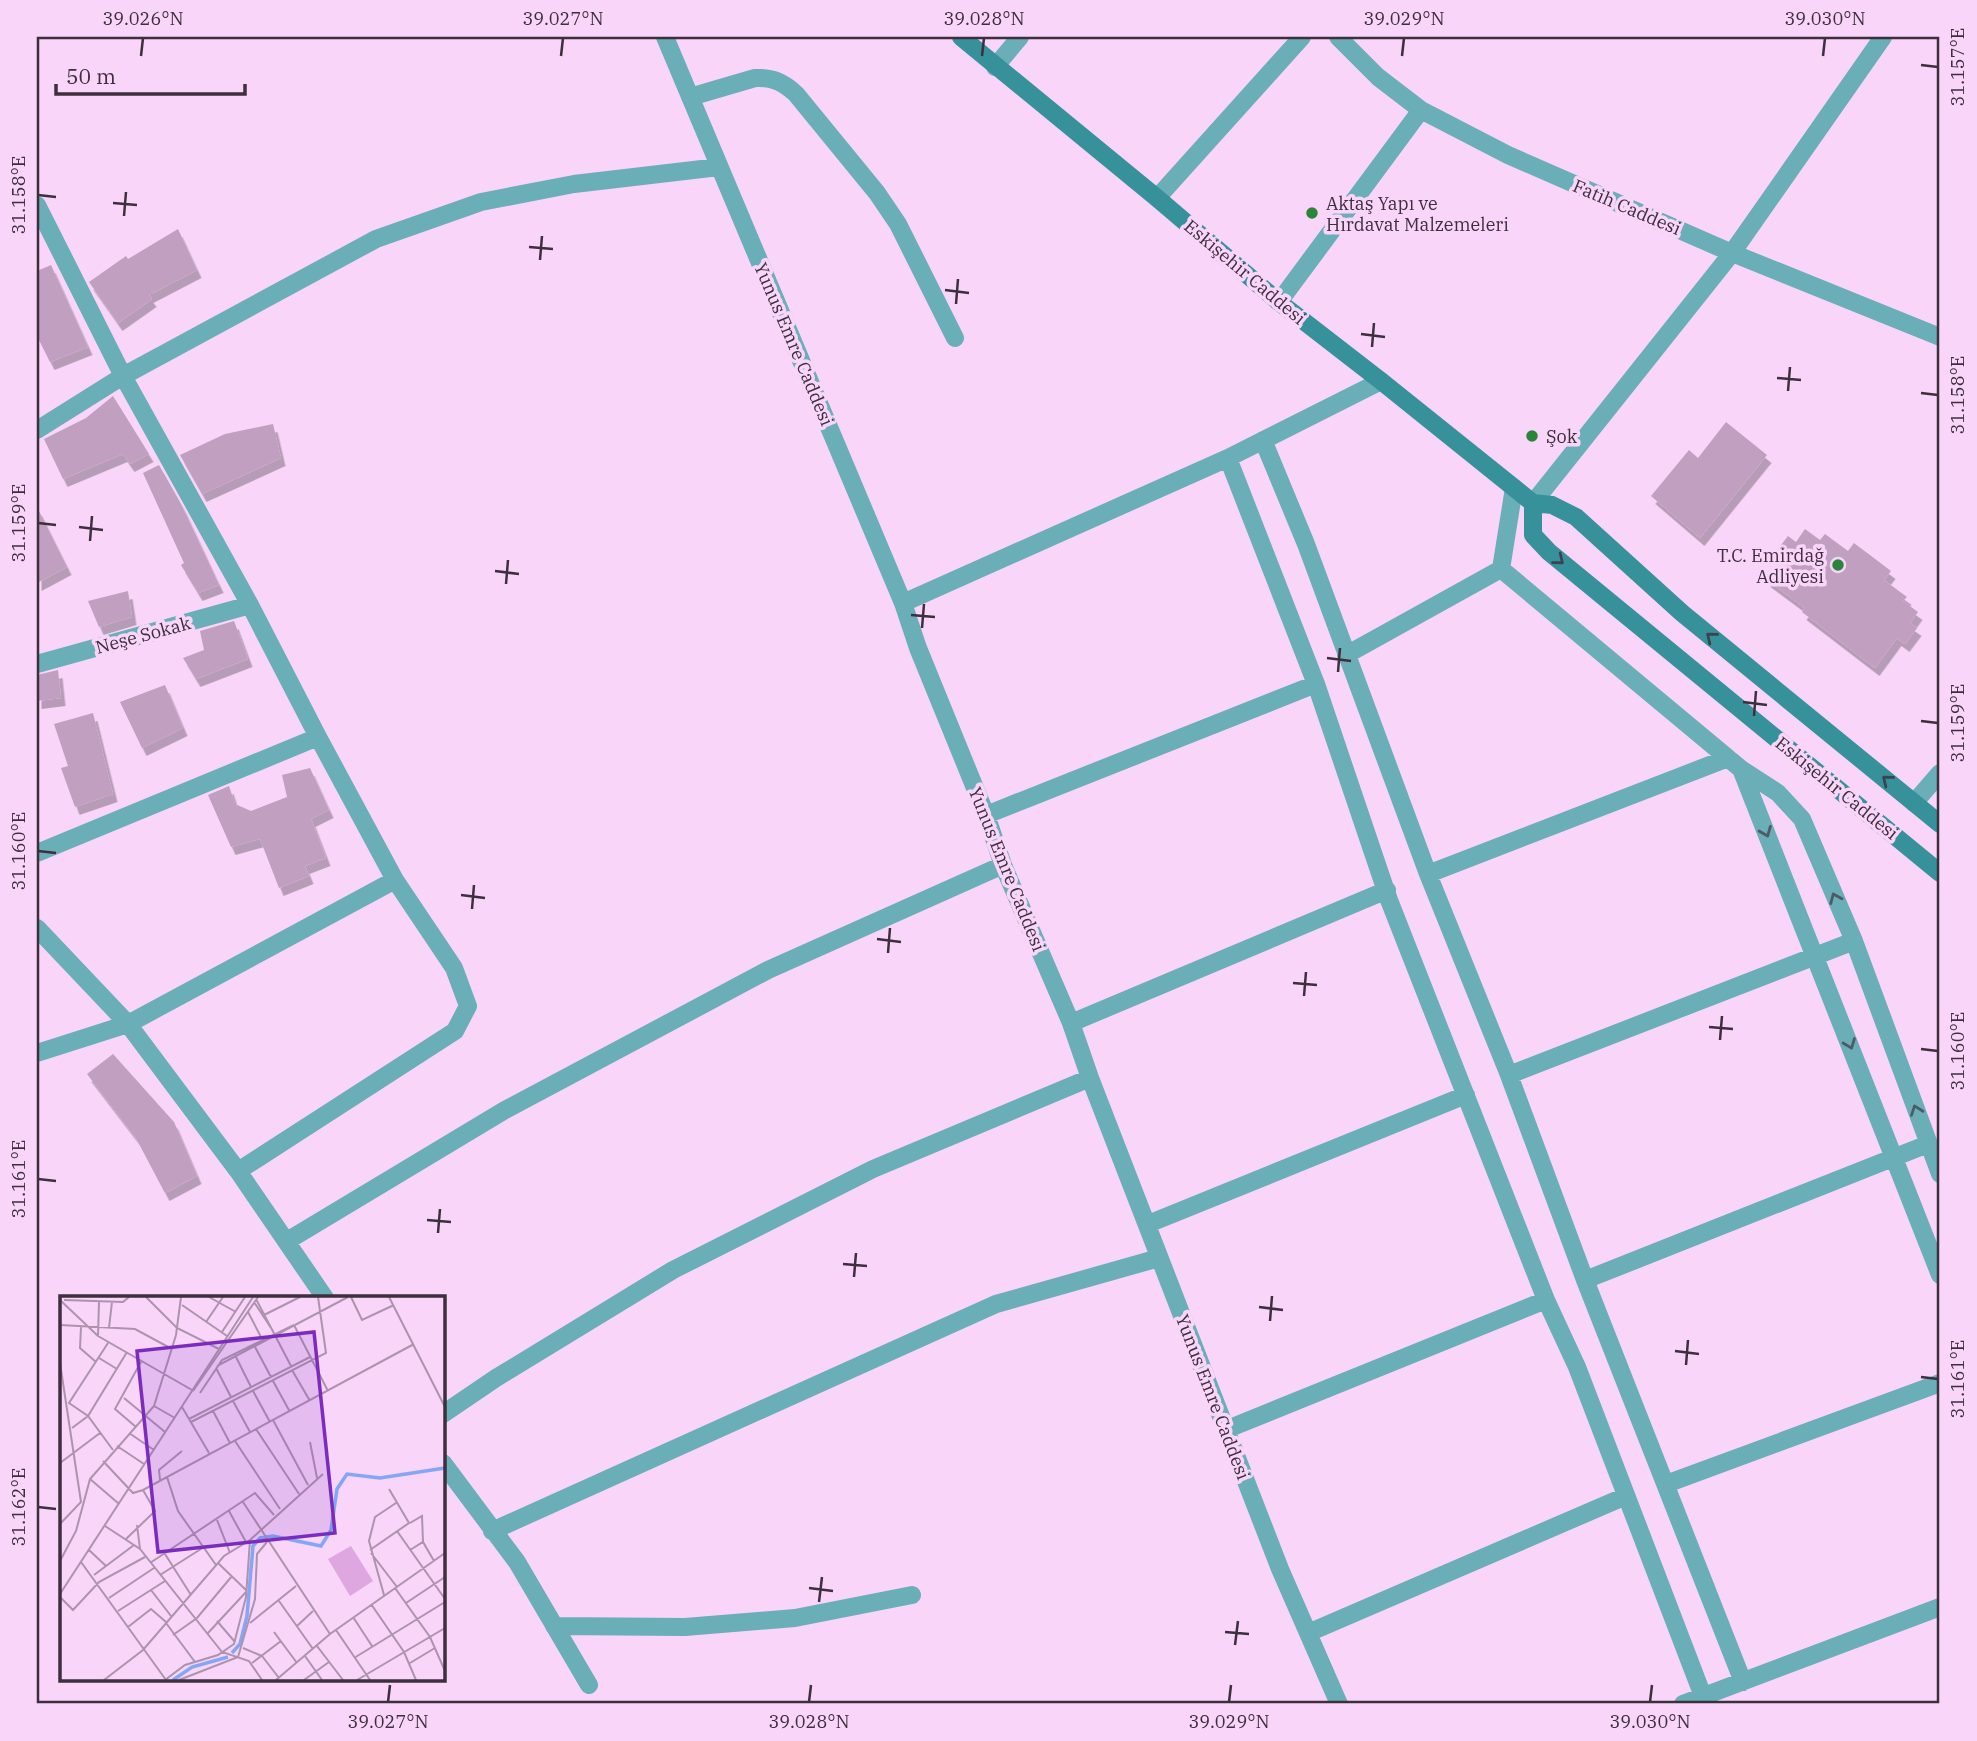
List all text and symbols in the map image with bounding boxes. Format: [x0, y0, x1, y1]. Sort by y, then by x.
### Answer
text: 39.026°N [102, 7, 184, 30]
text: 39.027°N [522, 7, 604, 30]
text: 39.028°N [943, 7, 1025, 30]
text: 39.029°N [1363, 7, 1445, 30]
text: 39.030°N [1784, 7, 1866, 30]
text: 31.157°E [1946, 28, 1969, 106]
scale bar [56, 52, 245, 96]
text: 50 m [66, 62, 116, 90]
text: 31.158°E [7, 156, 30, 234]
street label: Fatih Caddesi [1570, 174, 1685, 240]
place label: Aktaş Yapı ve Hırdavat Malzemeleri [1326, 192, 1509, 236]
marker: Aktaş Yapı ve Hırdavat Malzemeleri [1304, 205, 1320, 221]
street label: Eskişehir Caddesi [1180, 215, 1311, 330]
street label: Yunus Emre Caddesi [749, 259, 839, 429]
text: 31.158°E [1946, 356, 1969, 434]
place label: Şok [1546, 425, 1578, 448]
marker: Şok [1524, 428, 1540, 444]
text: 31.159°E [7, 484, 30, 562]
place label: T.C. Emirdağ Adliyesi [1717, 544, 1824, 588]
one-way arrow [1551, 552, 1564, 564]
marker: T.C. Emirdağ Adliyesi [1830, 557, 1846, 573]
street label: Neşe Sokak [93, 611, 194, 659]
one-way arrow [1707, 632, 1719, 645]
text: 31.159°E [1946, 684, 1969, 762]
street label: Eskişehir Caddesi [1771, 731, 1903, 845]
one-way arrow [1883, 776, 1895, 789]
street label: Yunus Emre Caddesi [964, 783, 1051, 955]
text: 31.160°E [7, 812, 30, 890]
one-way arrow [1758, 826, 1772, 838]
one-way arrow [1830, 892, 1844, 904]
text: 31.160°E [1946, 1012, 1969, 1090]
one-way arrow [1841, 1038, 1855, 1050]
one-way arrow [1910, 1105, 1924, 1117]
text: 31.161°E [7, 1140, 30, 1218]
inset map [60, 1296, 444, 1682]
street label: Yunus Emre Caddesi [1171, 1311, 1255, 1483]
text: 31.161°E [1946, 1340, 1969, 1418]
text: 31.162°E [7, 1468, 30, 1546]
text: 39.027°N [347, 1710, 429, 1733]
text: 39.028°N [768, 1710, 850, 1733]
text: 39.029°N [1188, 1710, 1270, 1733]
text: 39.030°N [1609, 1710, 1691, 1733]

